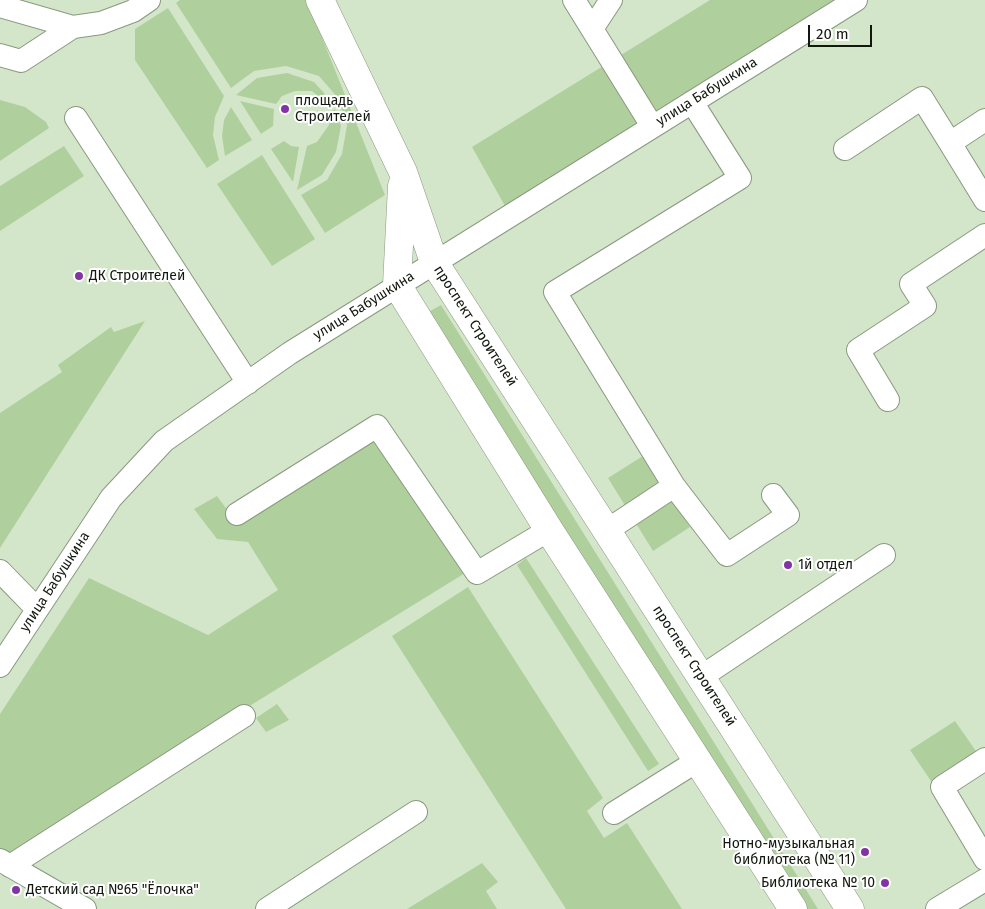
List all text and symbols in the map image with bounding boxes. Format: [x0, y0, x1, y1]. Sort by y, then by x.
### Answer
scale bar [810, 15, 874, 47]
text: 20 m [816, 25, 849, 43]
street label: улица Бабушкина [653, 54, 761, 130]
place label: площадь Строителей [295, 93, 371, 125]
marker: площадь Строителей [279, 103, 291, 115]
street label: проспект Строителей [430, 263, 520, 389]
place label: ДК Строителей [89, 268, 185, 284]
street label: улица Бабушкина [310, 268, 418, 344]
marker: ДК Строителей [73, 270, 85, 282]
street label: улица Бабушкина [16, 529, 94, 635]
place label: 1й отдел [798, 557, 853, 573]
marker: 1й отдел [782, 559, 794, 571]
street label: проспект Строителей [649, 603, 739, 729]
place label: Нотно-музыкальная библиотека (№ 11) [722, 836, 855, 869]
marker: Нотно-музыкальная библиотека (№ 11) [859, 846, 871, 858]
place label: Библиотека № 10 [761, 875, 875, 891]
marker: Библиотека № 10 [879, 877, 891, 889]
place label: Детский сад №65 "Ёлочка" [26, 882, 199, 898]
marker: Детский сад №65 "Ёлочка" [10, 884, 22, 896]

